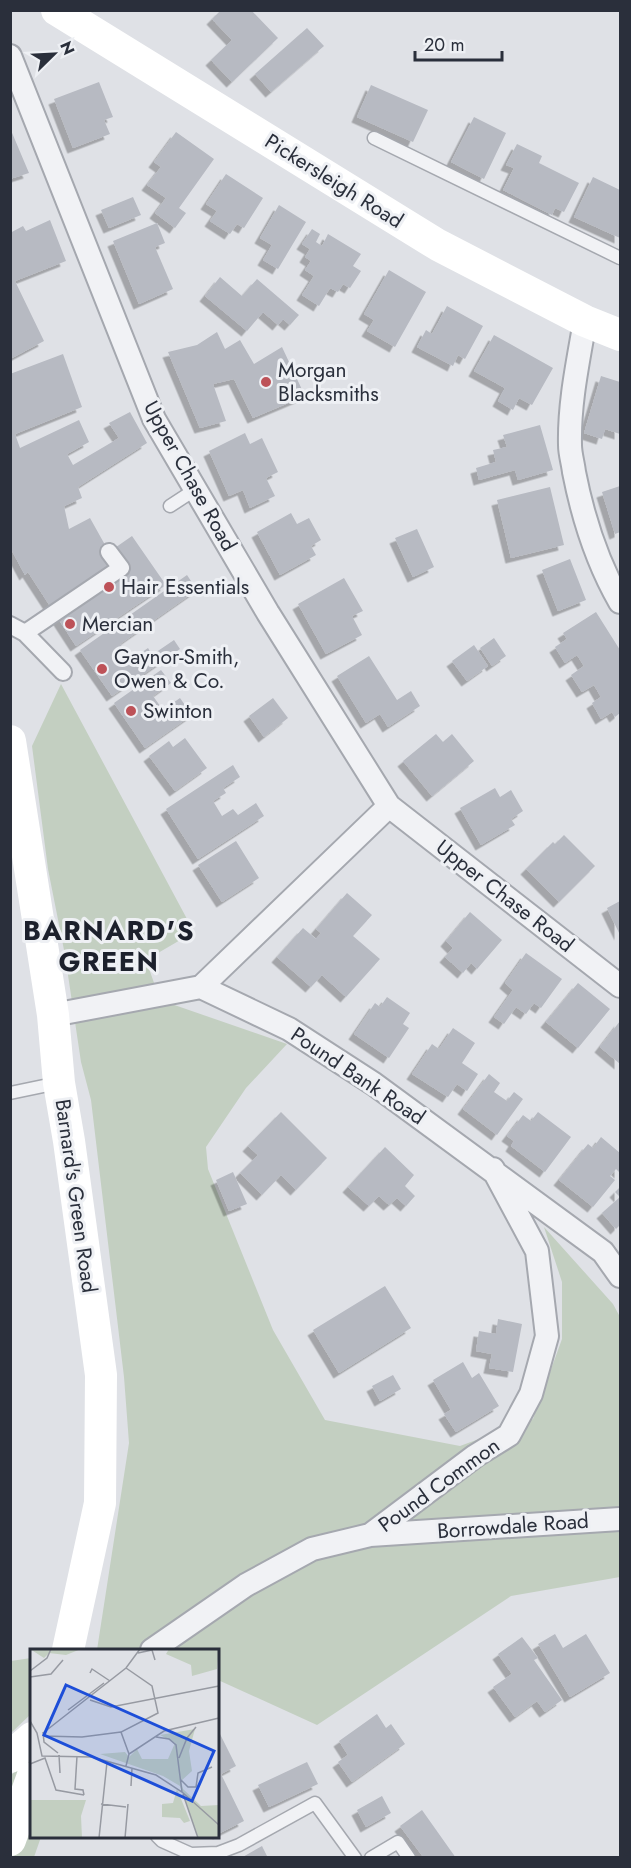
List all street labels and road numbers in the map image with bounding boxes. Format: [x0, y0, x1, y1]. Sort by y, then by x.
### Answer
street label: Pickersleigh Road [259, 126, 409, 236]
street label: Upper Chase Road [136, 395, 244, 557]
street label: Upper Chase Road [430, 833, 580, 959]
street label: Pound Bank Road [285, 1020, 431, 1132]
street label: Barnard's Green Road [48, 1097, 104, 1295]
street label: Pound Common [372, 1431, 506, 1539]
street label: Borrowdale Road [436, 1506, 590, 1546]

